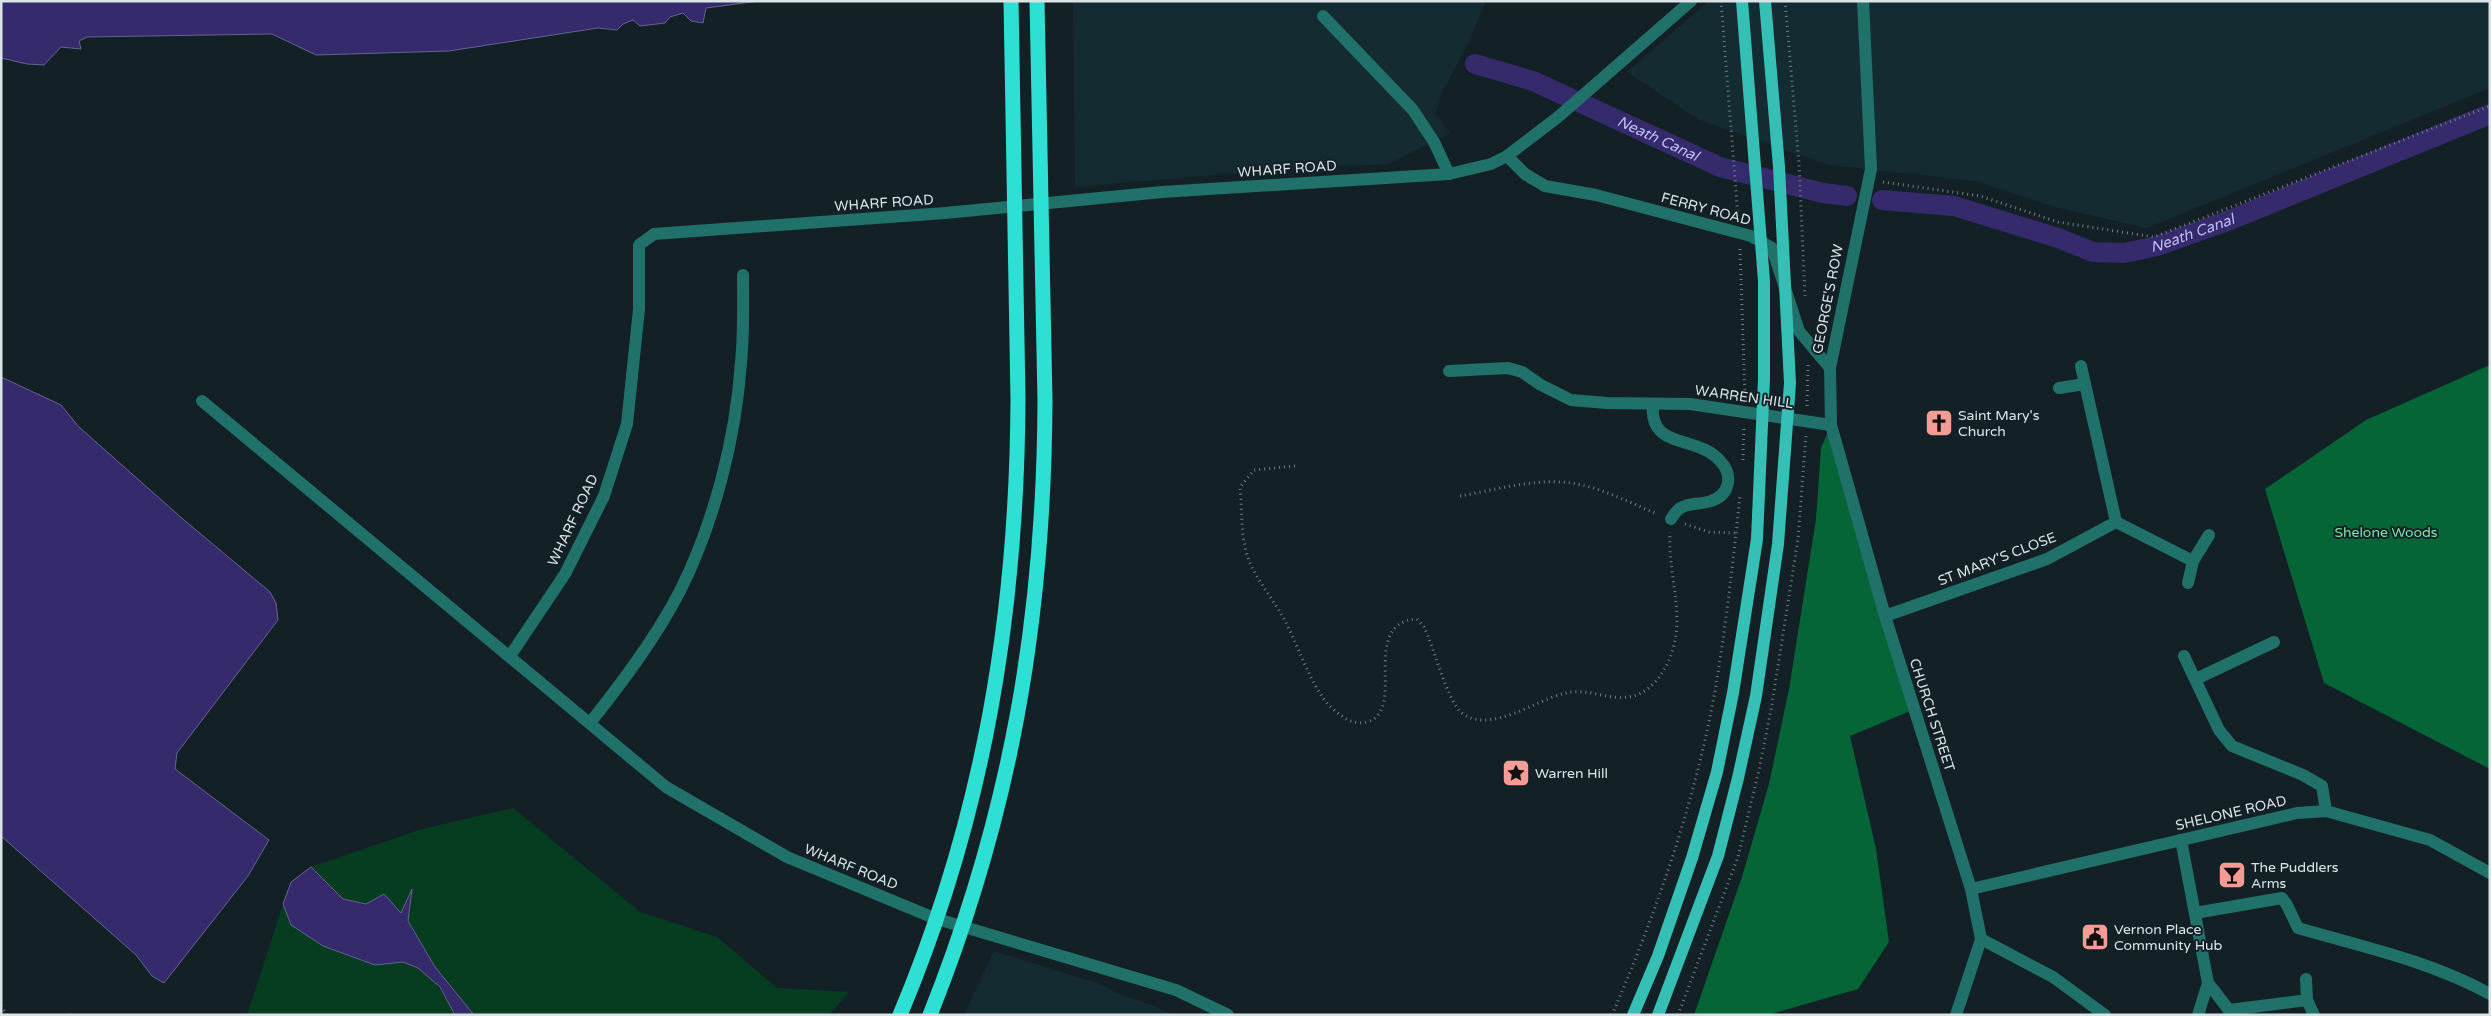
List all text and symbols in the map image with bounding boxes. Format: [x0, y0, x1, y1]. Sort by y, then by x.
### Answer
water label: Neath Canal [1614, 112, 1704, 166]
street label: WHARF ROAD [1237, 157, 1337, 181]
street label: FERRY ROAD [1659, 189, 1753, 229]
street label: WHARF ROAD [834, 191, 934, 215]
water label: Neath Canal [2149, 209, 2239, 256]
street label: GEORGE'S ROW [1809, 243, 1847, 355]
street label: WARREN HILL [1694, 382, 1794, 412]
place label: Saint Mary's Church [1958, 407, 2040, 440]
church icon: Saint Mary's Church [1924, 408, 1954, 438]
street label: WHARF ROAD [544, 471, 602, 569]
park label: Shelone Woods [2334, 524, 2438, 541]
street label: ST MARY'S CLOSE [1935, 529, 2059, 589]
street label: CHURCH STREET [1906, 656, 1958, 774]
place icon: Warren Hill [1501, 758, 1531, 788]
place label: Warren Hill [1535, 765, 1608, 782]
street label: SHELONE ROAD [2174, 792, 2288, 834]
street label: WHARF ROAD [802, 841, 900, 893]
place label: The Puddlers Arms [2251, 859, 2339, 892]
bar icon: The Puddlers Arms [2217, 860, 2247, 890]
place label: Vernon Place Community Hub [2114, 921, 2223, 954]
public building icon: Vernon Place Community Hub [2080, 922, 2110, 952]

